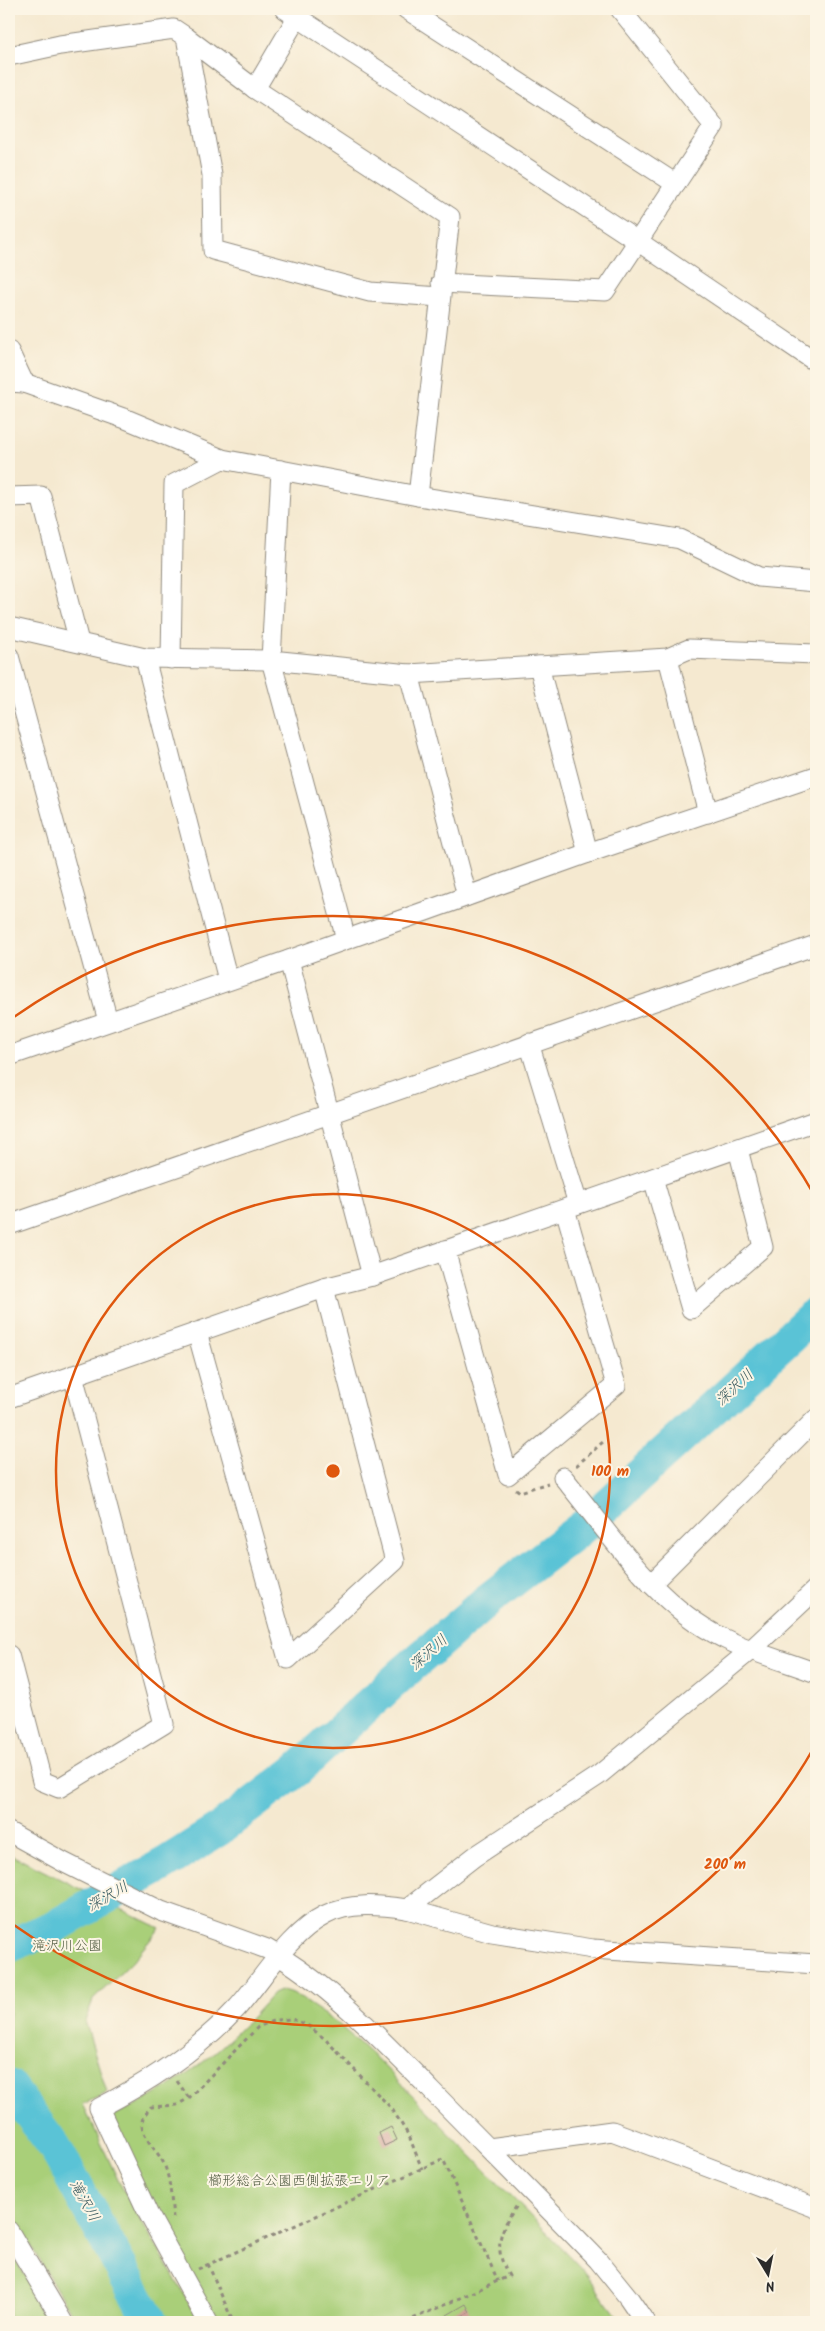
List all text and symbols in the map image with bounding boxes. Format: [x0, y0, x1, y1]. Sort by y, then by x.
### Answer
water label: 深沢川 [710, 1364, 760, 1412]
text: 100 m [591, 1460, 629, 1484]
centre of rings [324, 1462, 342, 1480]
water label: 深沢川 [404, 1629, 454, 1677]
text: 200 m [704, 1853, 746, 1877]
water label: 深沢川 [83, 1875, 133, 1919]
park label: 滝沢川公園 [32, 1935, 102, 1957]
park label: 櫛形総合公園西側拡張エリア [208, 2170, 390, 2192]
water label: 滝沢川 [63, 2175, 105, 2227]
north arrow [742, 2248, 792, 2298]
text: N [764, 2274, 776, 2297]

